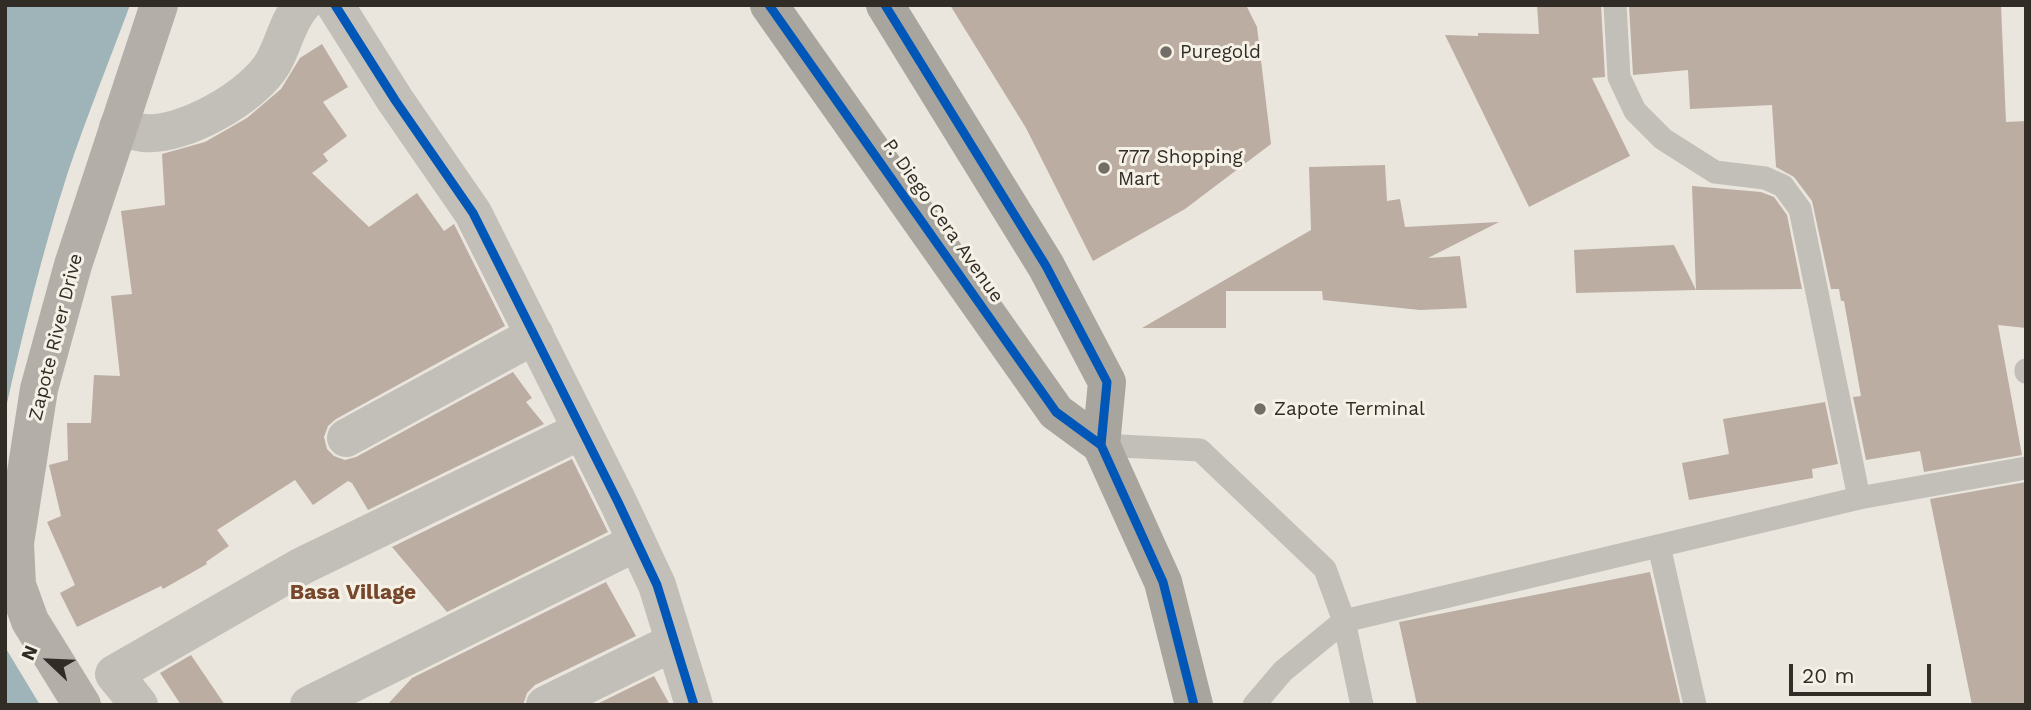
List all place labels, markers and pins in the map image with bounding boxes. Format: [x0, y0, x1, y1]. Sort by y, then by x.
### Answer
place label: Puregold [1180, 41, 1261, 63]
marker: Puregold [1158, 44, 1174, 60]
place label: 777 Shopping Mart [1118, 146, 1243, 190]
marker: 777 Shopping Mart [1096, 160, 1112, 176]
place label: Zapote Terminal [1274, 398, 1425, 420]
marker: Zapote Terminal [1252, 401, 1268, 417]

